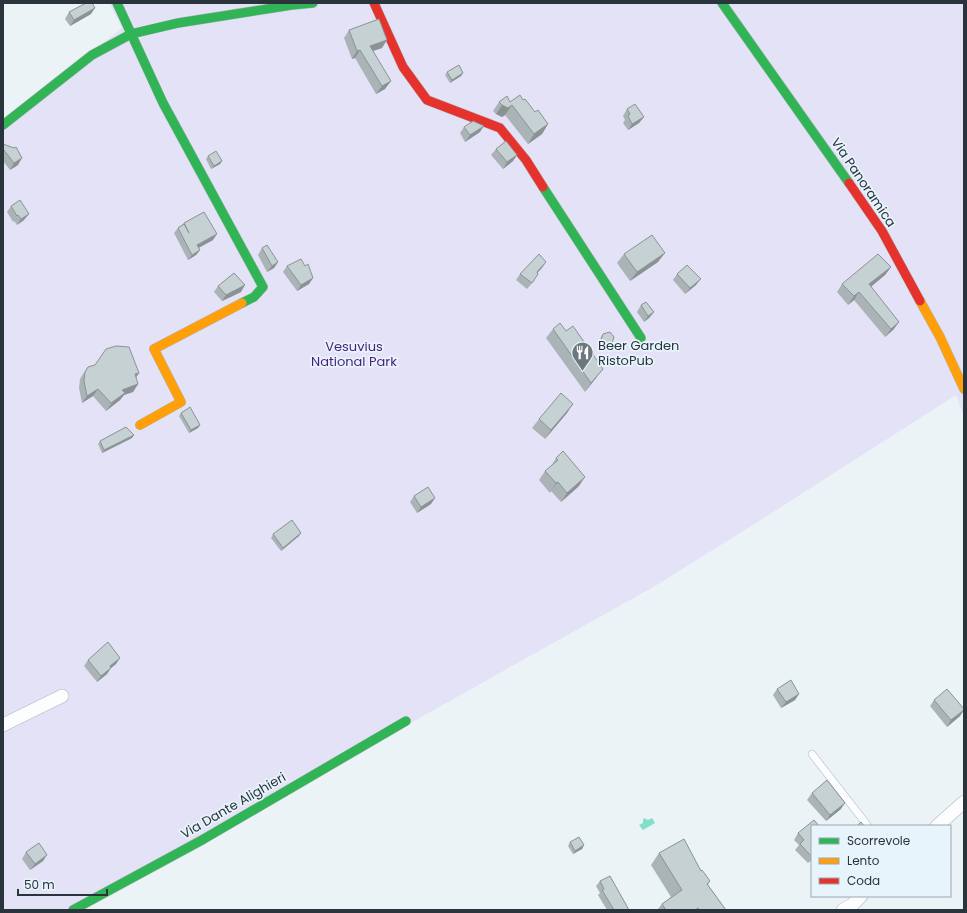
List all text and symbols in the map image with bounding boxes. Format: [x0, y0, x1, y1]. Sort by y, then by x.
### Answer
street label: Via Panoramica [827, 134, 901, 231]
place label: Beer Garden RistoPub [598, 336, 679, 370]
park label: Vesuvius National Park [311, 337, 397, 371]
restaurant icon: Beer Garden RistoPub [570, 339, 596, 372]
street label: Via Dante Alighieri [177, 768, 289, 843]
legend [811, 825, 951, 897]
text: Scorrevole [847, 832, 910, 849]
text: Lento [847, 852, 880, 869]
scale bar [18, 871, 107, 897]
text: Coda [847, 872, 880, 889]
text: 50 m [24, 876, 55, 893]

